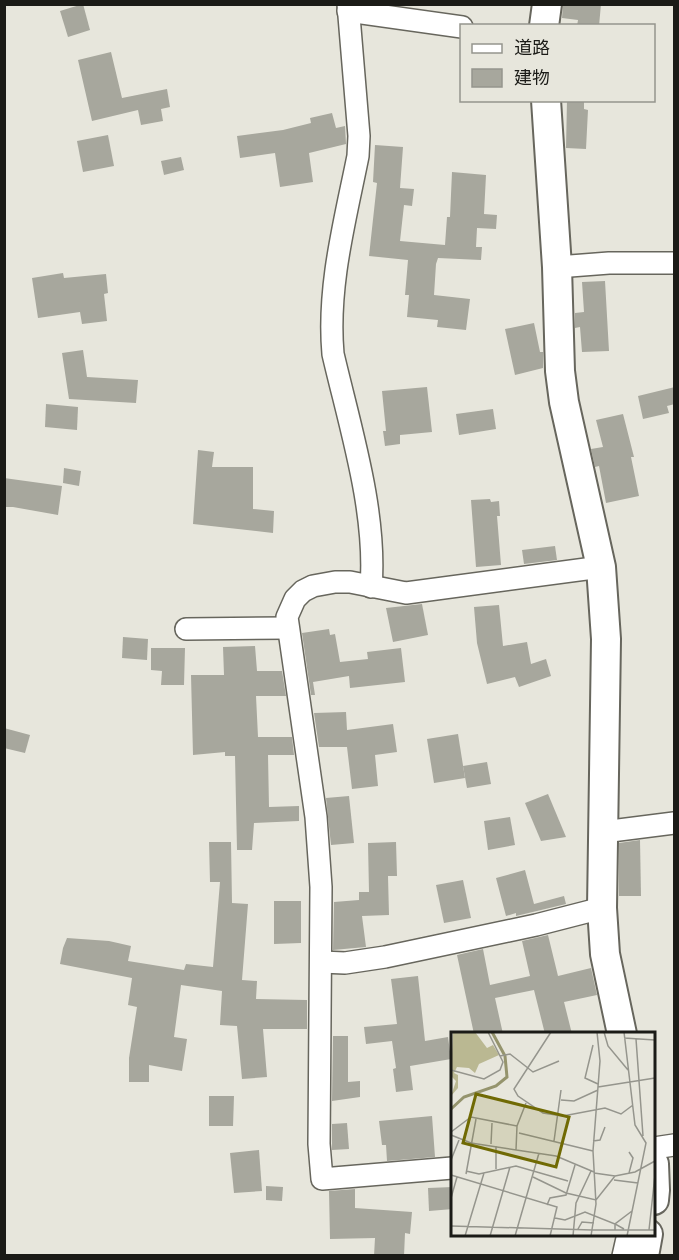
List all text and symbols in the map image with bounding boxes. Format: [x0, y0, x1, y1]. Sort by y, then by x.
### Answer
legend [460, 24, 655, 102]
text: 道路 [514, 38, 550, 58]
text: 建物 [514, 68, 550, 88]
inset map [451, 1032, 655, 1236]

